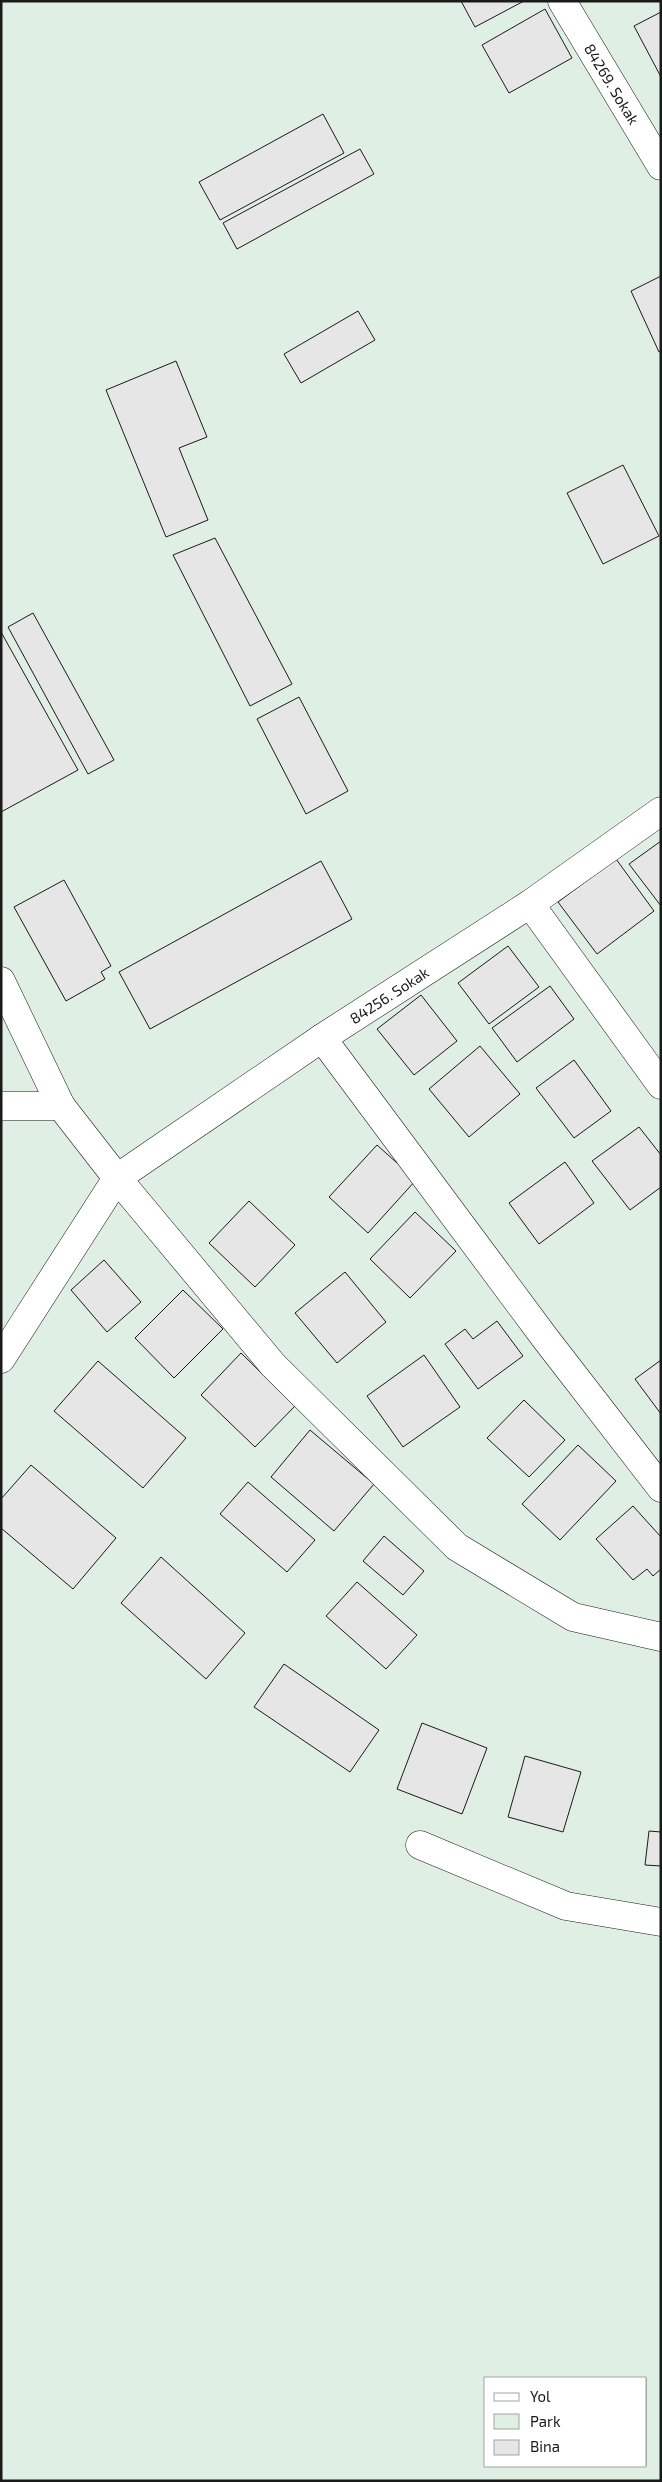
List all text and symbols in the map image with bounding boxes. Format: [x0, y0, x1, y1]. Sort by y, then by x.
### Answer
street label: 84269. Sokak [581, 40, 643, 128]
street label: 84256. Sokak [346, 963, 432, 1027]
legend [484, 2377, 647, 2467]
text: Yol [530, 2387, 551, 2405]
text: Park [530, 2412, 561, 2430]
text: Bina [530, 2437, 560, 2455]

